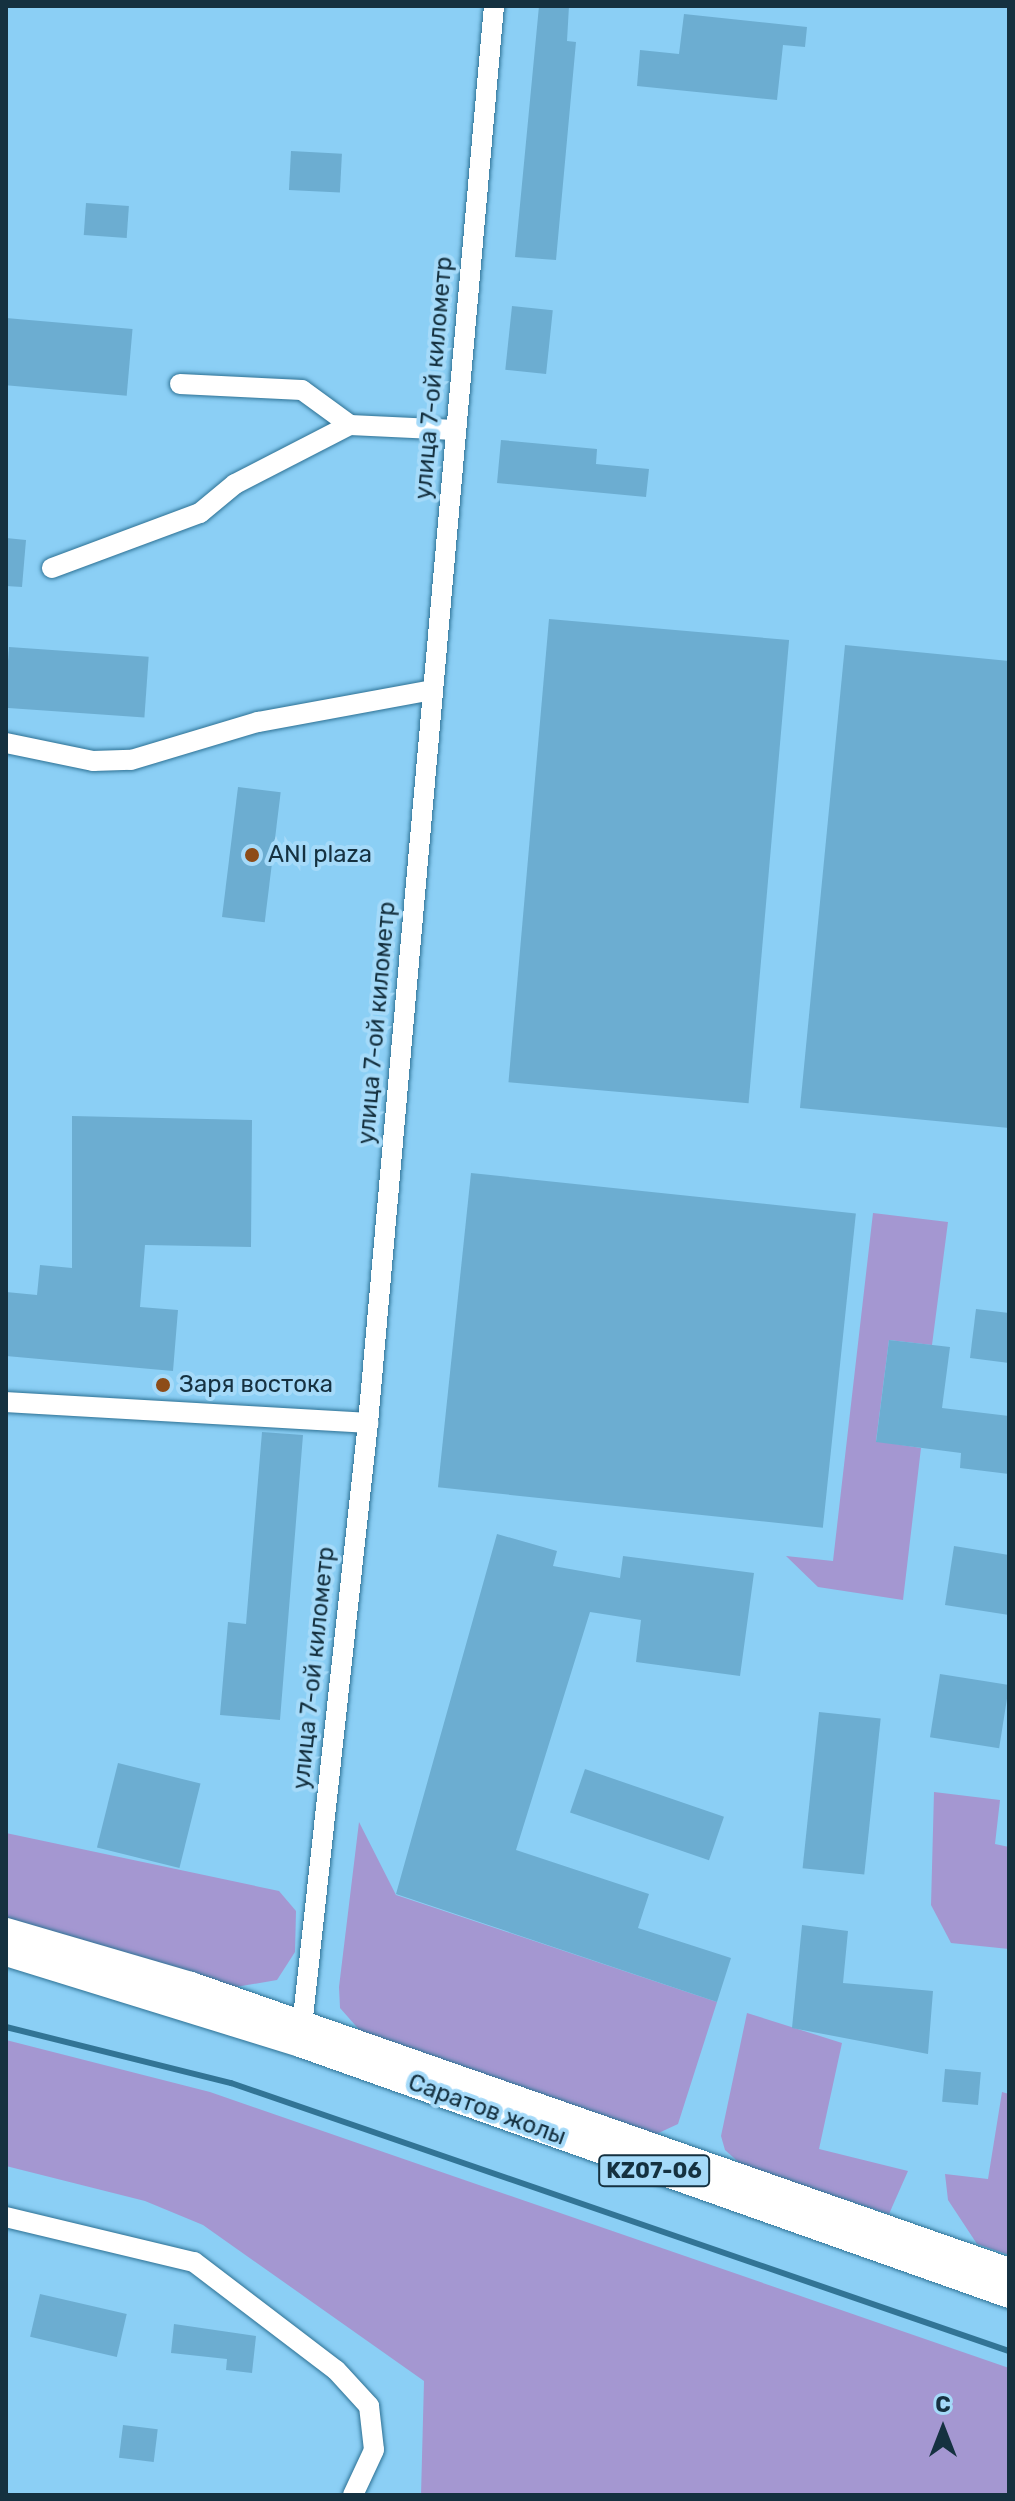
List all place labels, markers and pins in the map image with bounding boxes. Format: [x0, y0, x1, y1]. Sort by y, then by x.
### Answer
place label: ANI plaza [268, 841, 372, 869]
marker: ANI plaza [243, 846, 261, 864]
place label: Заря востока [179, 1371, 333, 1399]
marker: Заря востока [154, 1376, 172, 1394]

